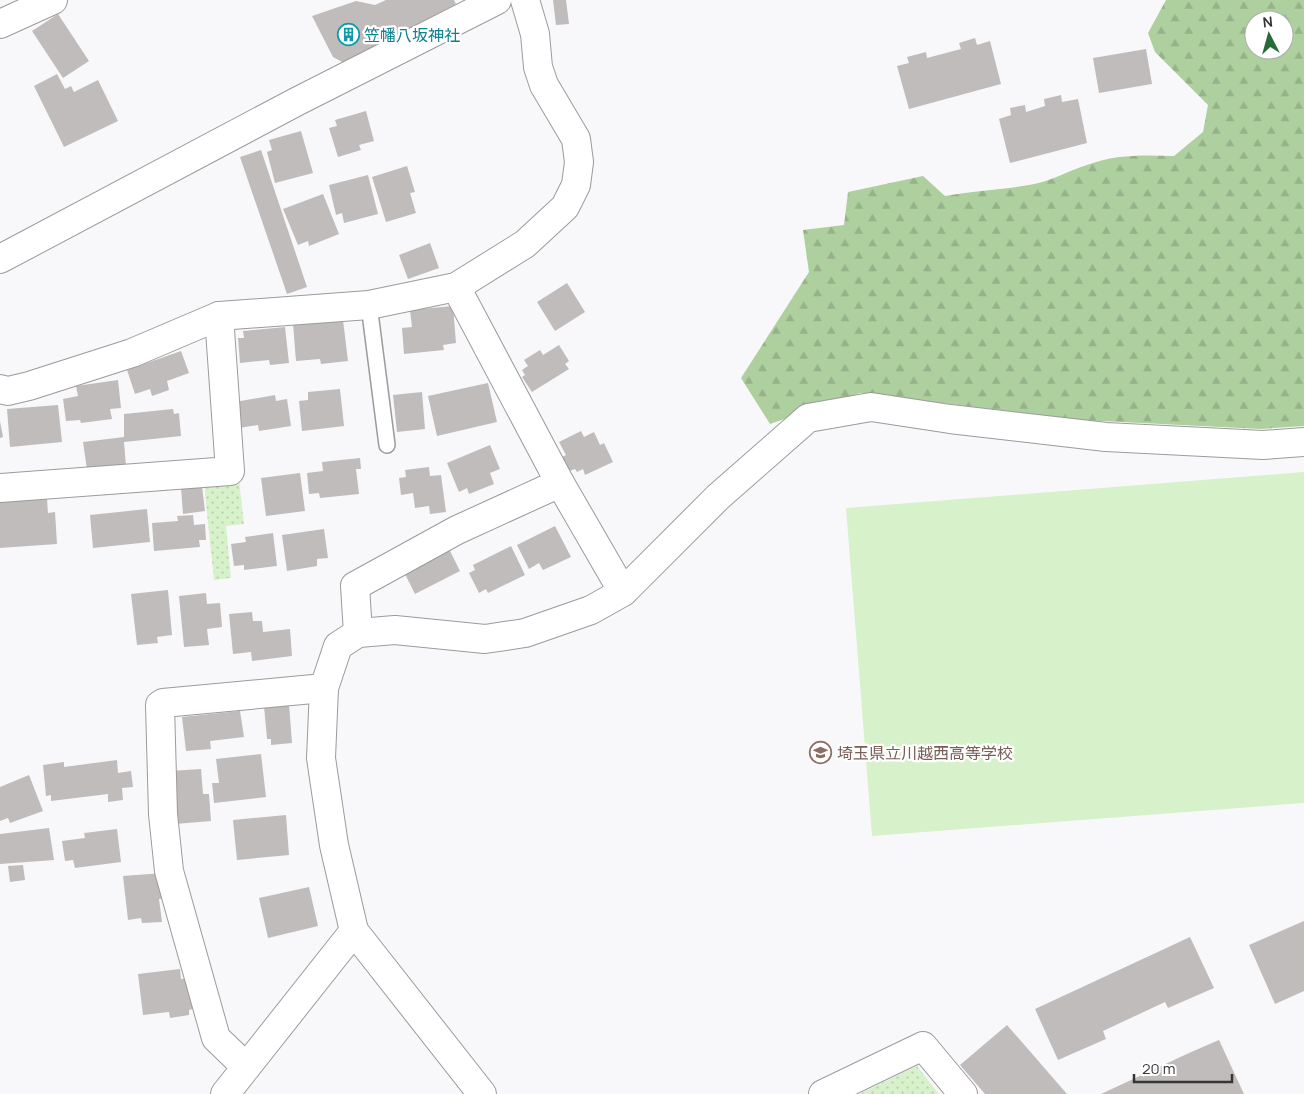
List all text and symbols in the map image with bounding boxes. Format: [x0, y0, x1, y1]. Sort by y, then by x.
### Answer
north arrow [1244, 10, 1294, 60]
text: N [1262, 12, 1274, 32]
building icon: 笠幡八坂神社 [336, 23, 360, 47]
place label: 笠幡八坂神社 [364, 24, 460, 46]
school or university icon: 埼玉県立川越西高等学校 [809, 741, 833, 765]
place label: 埼玉県立川越西高等学校 [837, 742, 1013, 764]
scale bar [1134, 1052, 1232, 1084]
text: 20 m [1142, 1058, 1175, 1079]

